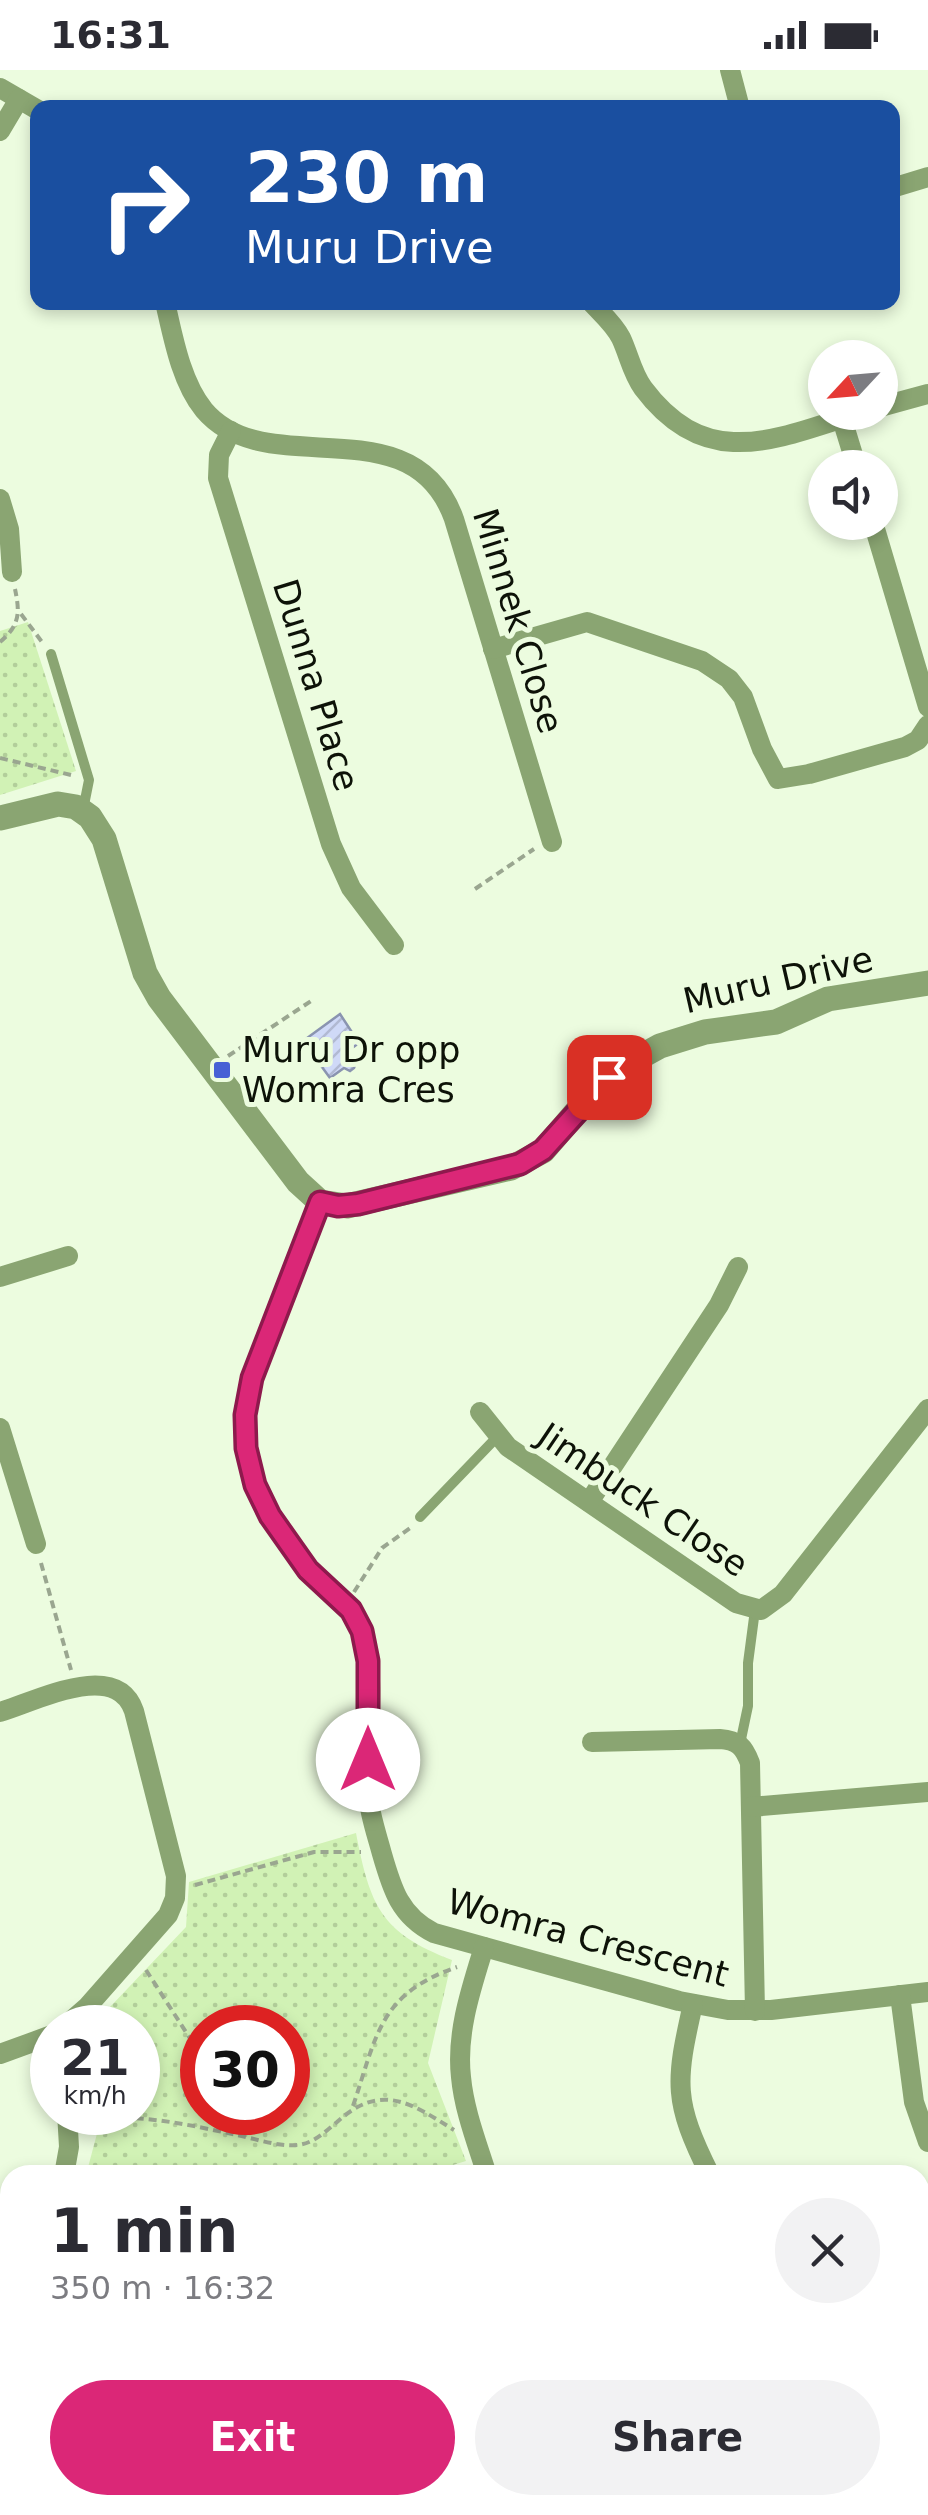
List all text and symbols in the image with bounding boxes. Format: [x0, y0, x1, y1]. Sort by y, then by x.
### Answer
text: 16:31 [50, 13, 171, 57]
text: 230 m [245, 137, 488, 219]
icon: right [80, 140, 210, 270]
text: Muru Drive [245, 221, 494, 274]
north arrow [808, 340, 898, 430]
map controls [808, 340, 898, 540]
button: sound [808, 450, 898, 540]
street label: Minnek Close [465, 504, 571, 738]
street label: Dunna Place [265, 574, 367, 796]
street label: Muru Drive [679, 939, 877, 1021]
place label: Muru Dr opp Womra Cres [242, 1030, 460, 1110]
pin [567, 1035, 652, 1120]
icon: arrive [582, 1050, 637, 1105]
marker: Muru Dr opp Womra Cres [211, 1059, 233, 1081]
street label: Jimbuck Close [529, 1414, 756, 1585]
position arrow [316, 1708, 420, 1812]
street label: Womra Crescent [443, 1881, 733, 1995]
speed limit sign: 30 [180, 2005, 310, 2135]
text: 21 [60, 2029, 130, 2087]
text: km/h [63, 2081, 127, 2110]
text: 1 min [50, 2196, 238, 2266]
button: close [775, 2198, 880, 2303]
text: 350 m · 16:32 [50, 2269, 275, 2307]
button: Exit [50, 2380, 455, 2495]
button: Share [475, 2380, 880, 2495]

